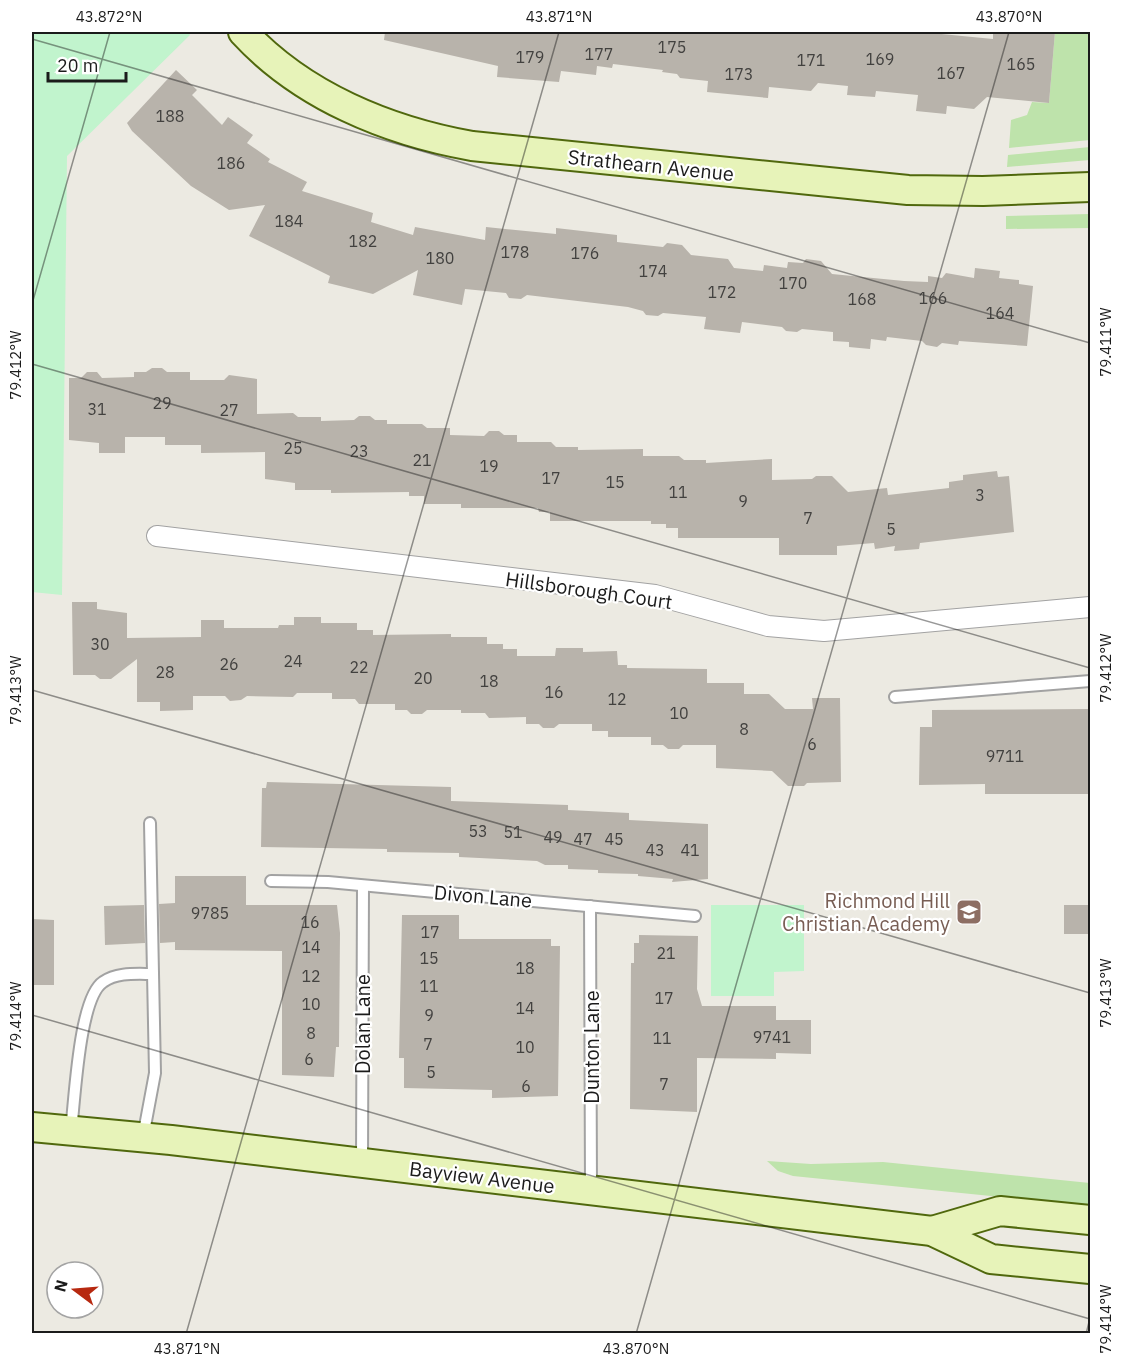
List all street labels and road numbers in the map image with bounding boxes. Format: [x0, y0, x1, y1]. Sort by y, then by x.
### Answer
street label: Strathearn Avenue [567, 143, 735, 187]
street label: Hillsborough Court [504, 565, 674, 615]
street label: Divon Lane [433, 878, 533, 914]
street label: Dolan Lane [349, 974, 376, 1074]
street label: Dunton Lane [578, 990, 605, 1104]
street label: Bayview Avenue [408, 1155, 556, 1199]

